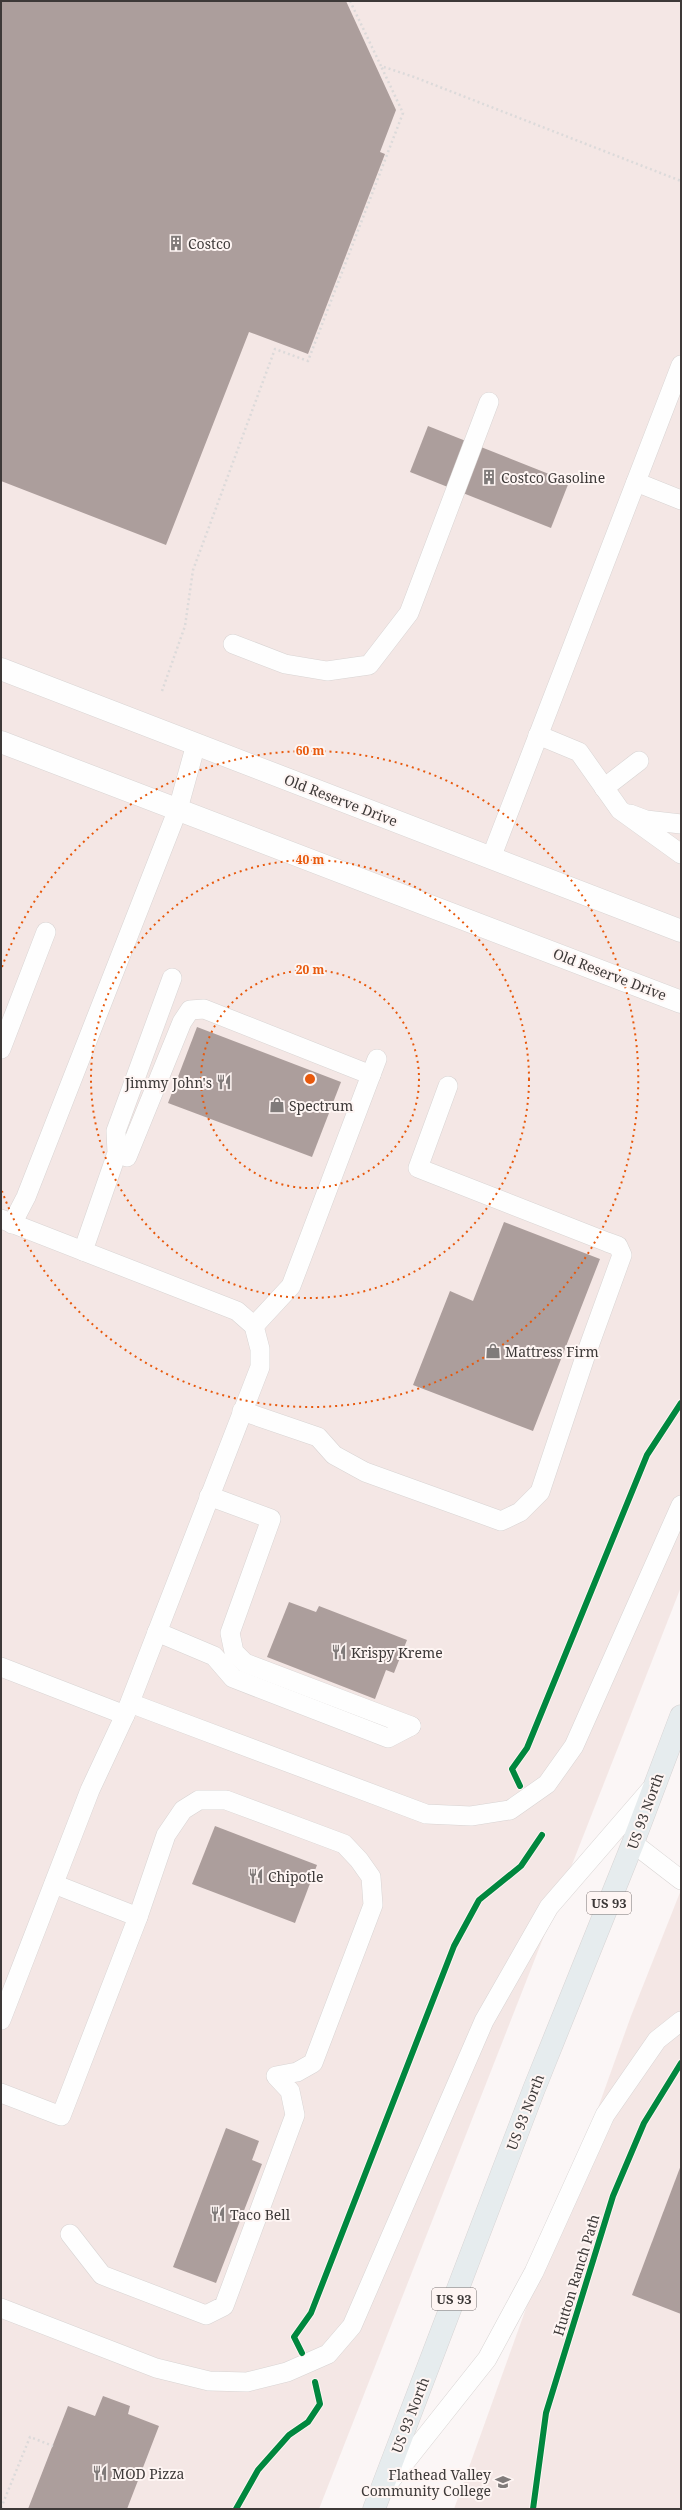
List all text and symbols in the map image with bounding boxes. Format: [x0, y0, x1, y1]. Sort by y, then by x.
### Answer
building icon: Costco [167, 234, 185, 252]
place label: Costco [188, 234, 231, 253]
building icon: Costco Gasoline [480, 468, 498, 486]
place label: Costco Gasoline [501, 468, 605, 487]
text: 60 m [296, 742, 324, 759]
street label: Old Reserve Drive [282, 770, 400, 830]
text: 40 m [296, 851, 324, 868]
street label: Old Reserve Drive [551, 944, 669, 1004]
text: 20 m [296, 961, 324, 978]
centre of rings [303, 1072, 317, 1086]
place label: Jimmy John's [124, 1073, 212, 1092]
restaurant icon: Jimmy John's [215, 1073, 233, 1091]
shop icon: Spectrum [268, 1096, 286, 1114]
place label: Spectrum [289, 1096, 353, 1115]
shop icon: Mattress Firm [484, 1342, 502, 1360]
place label: Mattress Firm [505, 1342, 599, 1361]
restaurant icon: Krispy Kreme [330, 1643, 348, 1661]
place label: Krispy Kreme [351, 1643, 443, 1662]
street label: US 93 North [622, 1770, 668, 1852]
restaurant icon: Chipotle [247, 1867, 265, 1885]
place label: Chipotle [268, 1867, 323, 1886]
road number: US 93 [587, 1892, 631, 1914]
street label: US 93 North [502, 2071, 548, 2153]
restaurant icon: Taco Bell [209, 2205, 227, 2223]
place label: Taco Bell [230, 2205, 291, 2224]
street label: Hutton Ranch Path [548, 2212, 604, 2338]
road number: US 93 [432, 2288, 476, 2310]
street label: US 93 North [387, 2374, 433, 2456]
restaurant icon: MOD Pizza [91, 2464, 109, 2482]
place label: MOD Pizza [112, 2464, 185, 2483]
place label: Flathead Valley Community College [361, 2465, 491, 2500]
school or university icon: Flathead Valley Community College [494, 2473, 512, 2491]

